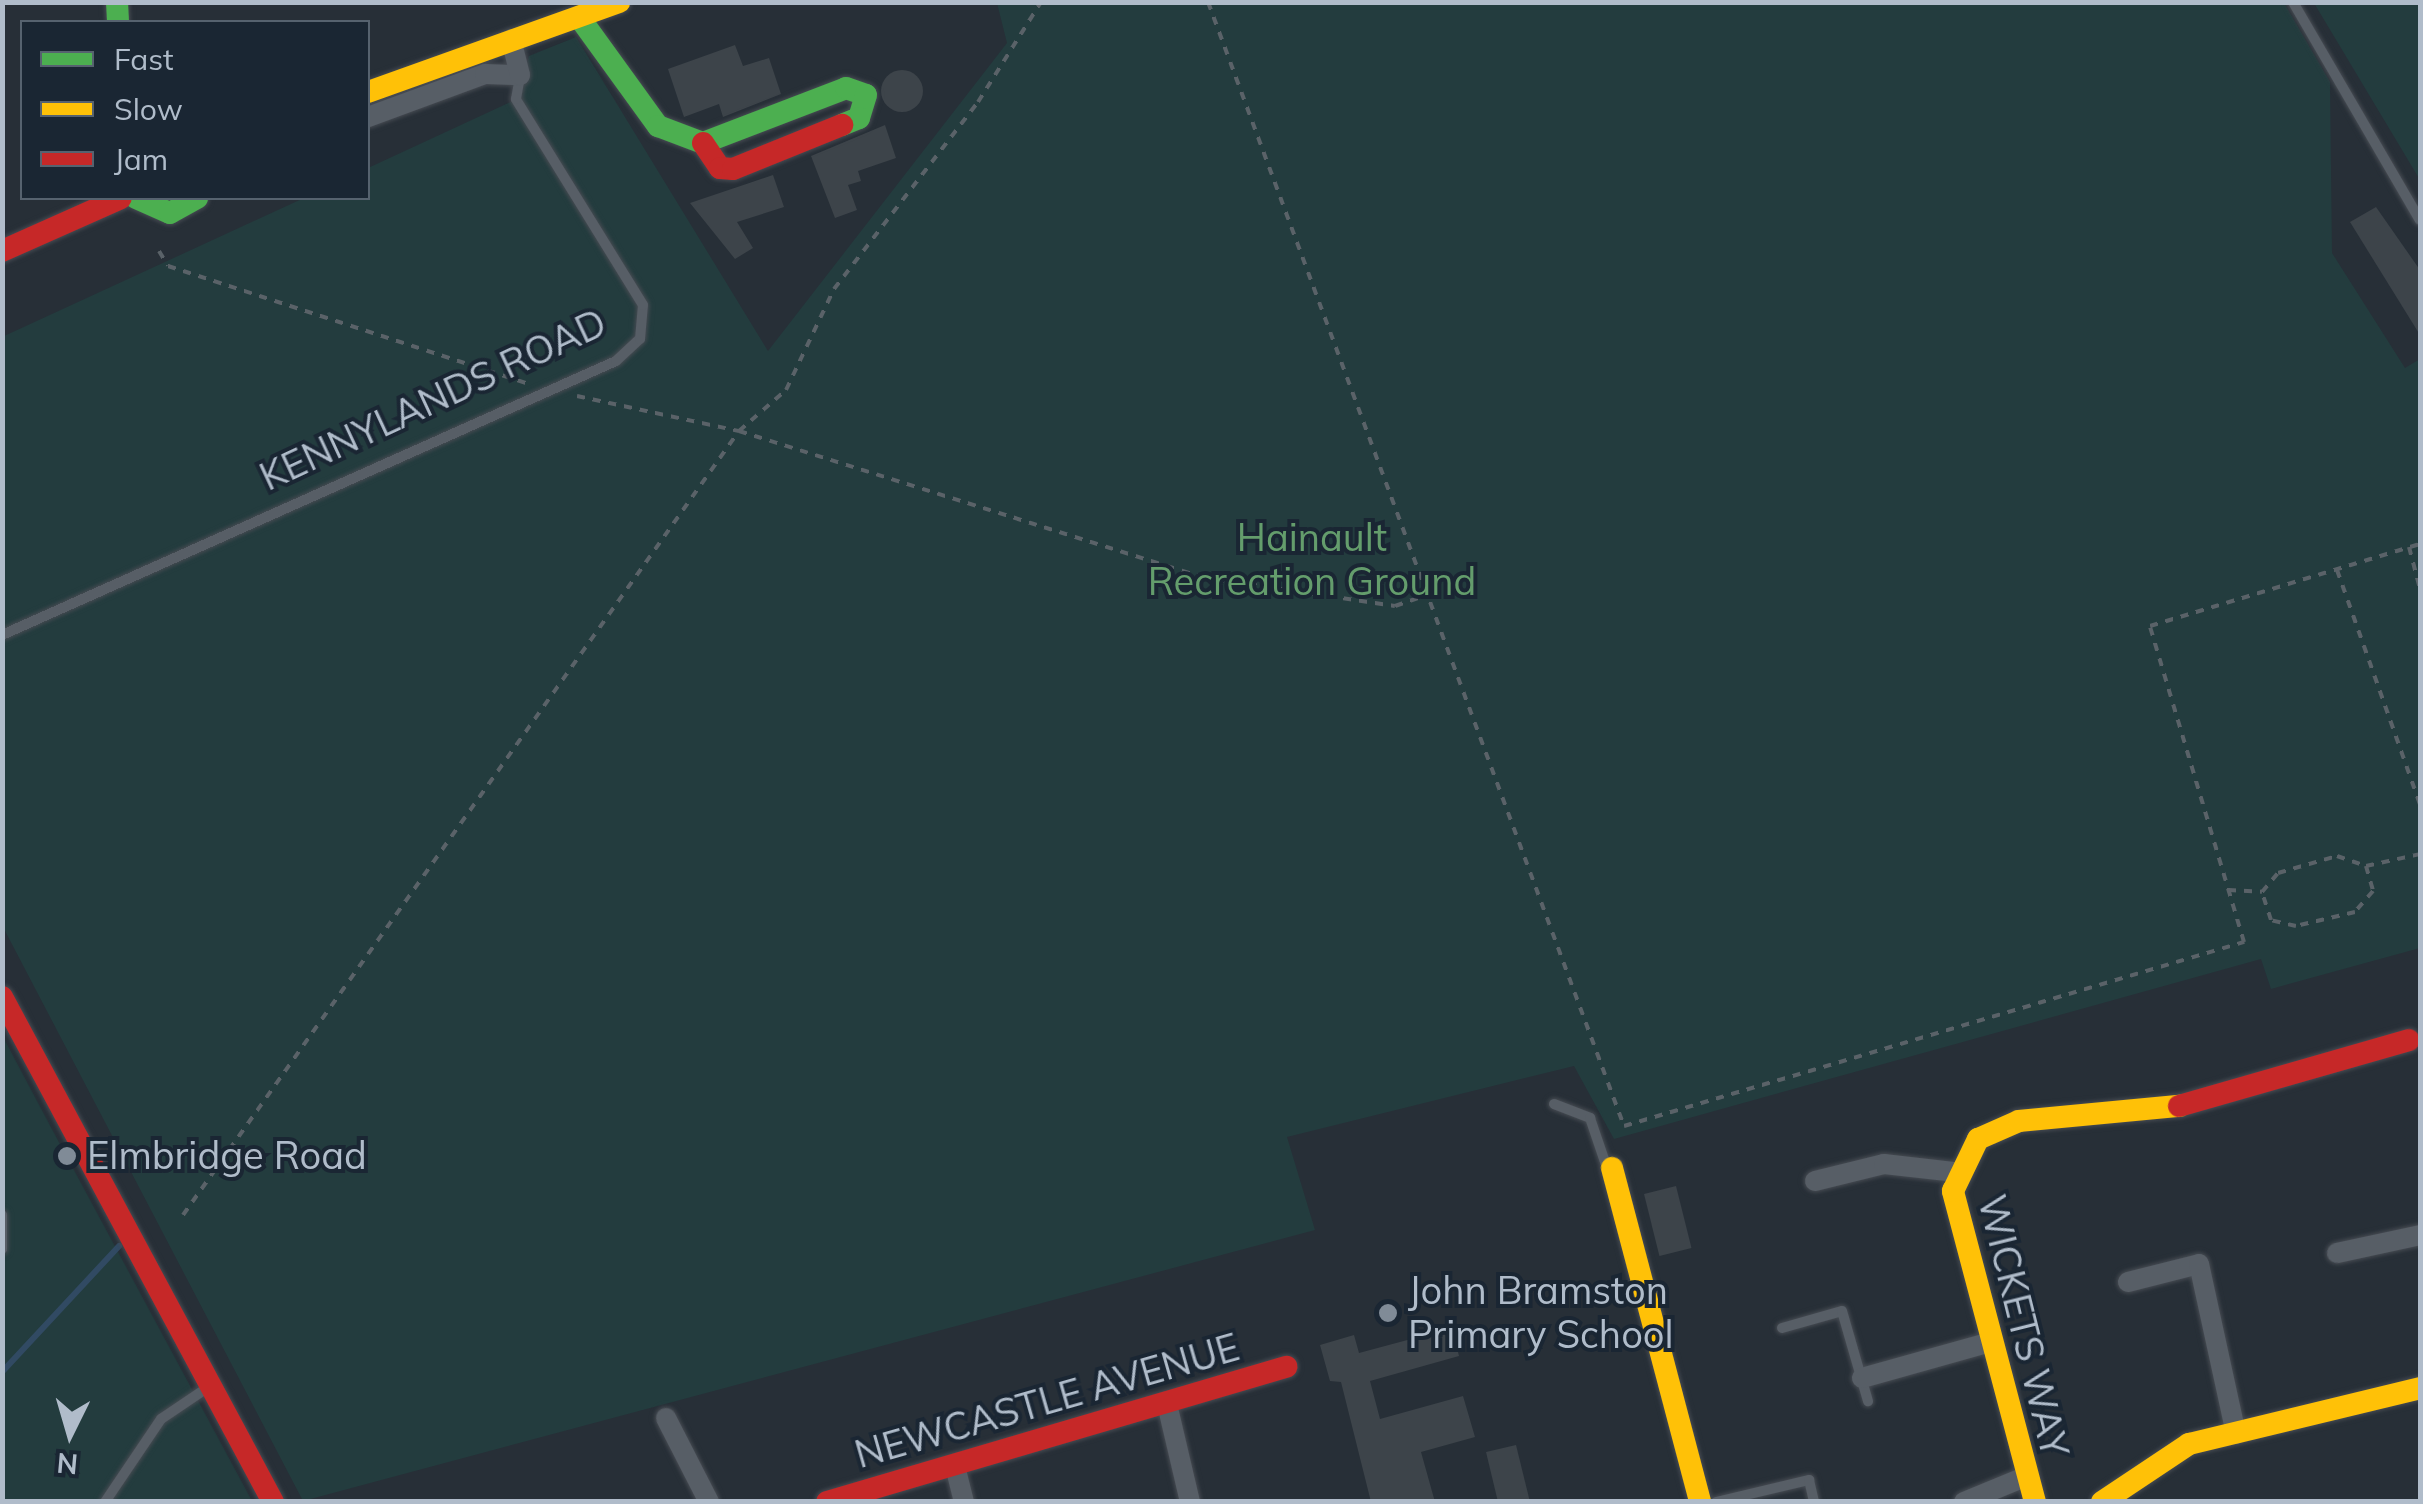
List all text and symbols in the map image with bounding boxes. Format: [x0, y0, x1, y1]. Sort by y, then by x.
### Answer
legend [20, 20, 370, 200]
text: Fast [114, 40, 174, 78]
text: Slow [114, 90, 183, 128]
text: Jam [114, 140, 168, 178]
street label: KENNYLANDS ROAD [253, 300, 613, 500]
park label: Hainault Recreation Ground [1148, 515, 1476, 604]
place label: Elmbridge Road [87, 1133, 367, 1179]
marker: Elmbridge Road [56, 1145, 78, 1167]
street label: WICKETS WAY [1968, 1190, 2078, 1462]
place label: John Bramston Primary School [1408, 1268, 1674, 1358]
marker: John Bramston Primary School [1377, 1302, 1399, 1324]
street label: NEWCASTLE AVENUE [850, 1324, 1244, 1478]
north arrow [20, 1384, 120, 1484]
text: N [55, 1446, 79, 1483]

